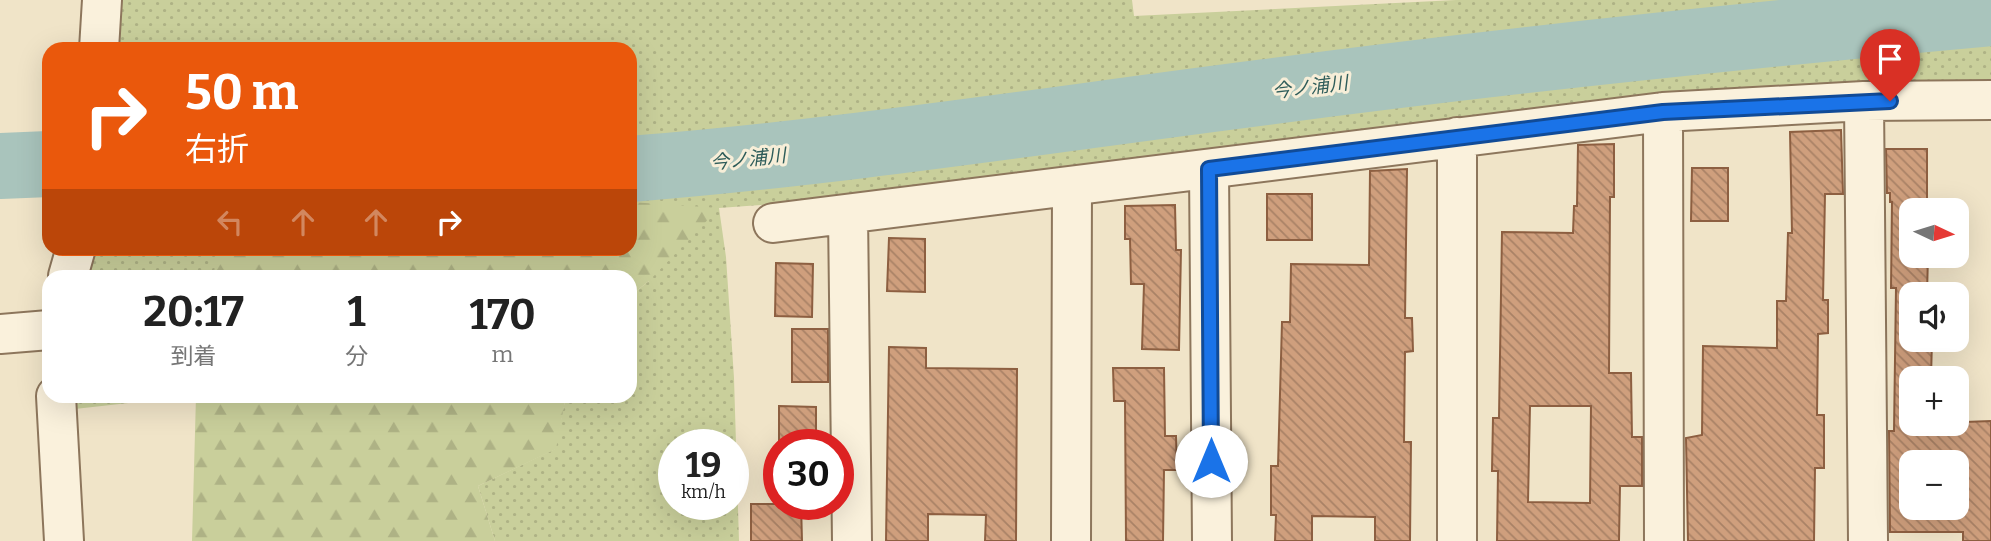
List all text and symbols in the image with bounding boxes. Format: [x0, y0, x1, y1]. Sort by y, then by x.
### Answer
pin [1860, 29, 1920, 101]
icon: arrive [1871, 40, 1909, 78]
text: 50 m [185, 63, 298, 122]
icon: right [70, 70, 161, 161]
water label: 今ノ浦川 [1271, 71, 1351, 103]
text: 右折 [185, 130, 249, 168]
water label: 今ノ浦川 [709, 143, 789, 174]
north arrow [1899, 198, 1969, 268]
map controls [1899, 198, 1969, 520]
icon: left [211, 203, 249, 241]
icon: ahead [284, 203, 322, 241]
icon: ahead [357, 203, 395, 241]
icon: right [430, 203, 468, 241]
button: sound [1899, 282, 1969, 352]
text: 20:17 [143, 287, 244, 337]
text: 1 [347, 287, 366, 337]
text: 170 [469, 290, 536, 340]
text: m [492, 340, 514, 368]
text: 到着 [171, 342, 217, 370]
text: 分 [345, 342, 368, 370]
button: + [1899, 366, 1969, 436]
position arrow [1174, 424, 1248, 498]
speed limit sign: 30 [763, 429, 854, 520]
text: 19 [686, 444, 721, 486]
button: − [1899, 450, 1969, 520]
text: km/h [681, 481, 726, 503]

